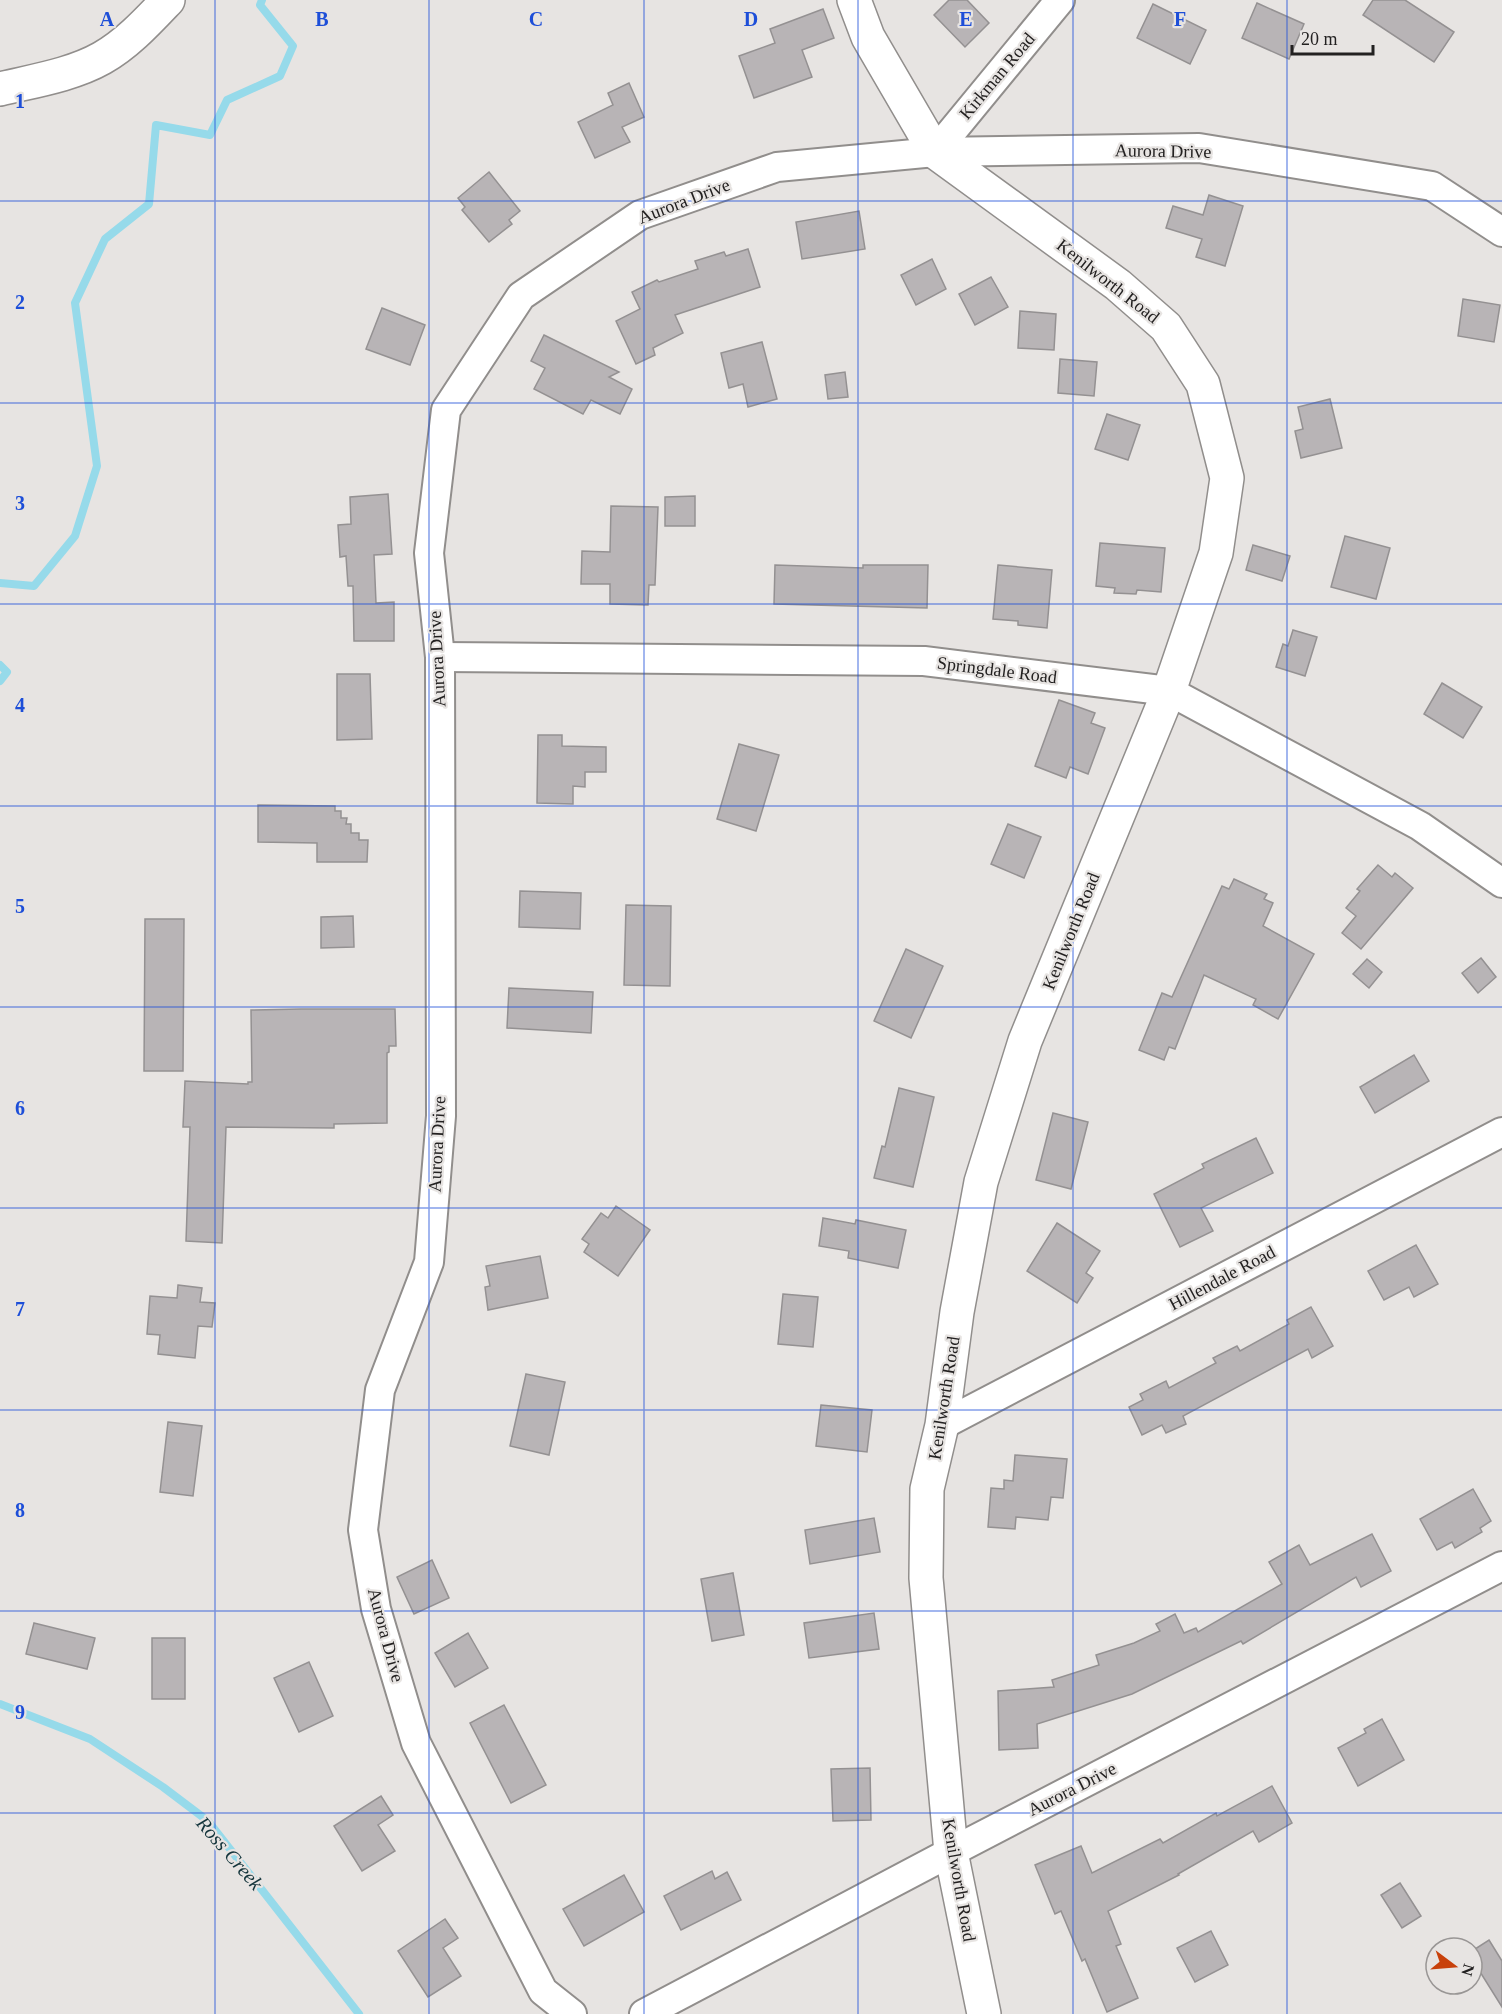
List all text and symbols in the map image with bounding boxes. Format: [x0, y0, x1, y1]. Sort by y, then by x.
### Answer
text: A [100, 8, 115, 30]
text: B [315, 8, 329, 30]
text: C [529, 8, 543, 30]
text: D [744, 8, 758, 30]
text: E [959, 8, 973, 30]
text: F [1174, 8, 1186, 30]
scale bar [1292, 18, 1373, 56]
street label: Kirkman Road [955, 29, 1039, 123]
text: 20 m [1301, 29, 1338, 49]
text: 1 [15, 90, 25, 112]
street label: Aurora Drive [1115, 140, 1211, 162]
street label: Aurora Drive [635, 174, 733, 228]
street label: Kenilworth Road [1053, 235, 1163, 327]
text: 2 [15, 291, 25, 313]
text: 3 [15, 492, 25, 514]
street label: Aurora Drive [424, 610, 450, 708]
street label: Springdale Road [936, 653, 1058, 687]
text: 4 [15, 694, 25, 716]
street label: Kenilworth Road [1038, 870, 1104, 992]
text: 5 [15, 895, 25, 917]
street label: Aurora Drive [424, 1095, 450, 1193]
text: 6 [15, 1097, 25, 1119]
street label: Hillendale Road [1165, 1242, 1279, 1314]
text: 7 [15, 1298, 25, 1320]
street label: Kenilworth Road [924, 1335, 964, 1461]
text: 8 [15, 1499, 25, 1521]
street label: Aurora Drive [364, 1586, 408, 1684]
text: 9 [15, 1701, 25, 1723]
street label: Aurora Drive [1024, 1758, 1120, 1820]
water label: Ross Creek [192, 1811, 268, 1895]
street label: Kenilworth Road [938, 1817, 980, 1943]
north arrow [1424, 1936, 1484, 1996]
text: N [1458, 1962, 1478, 1978]

